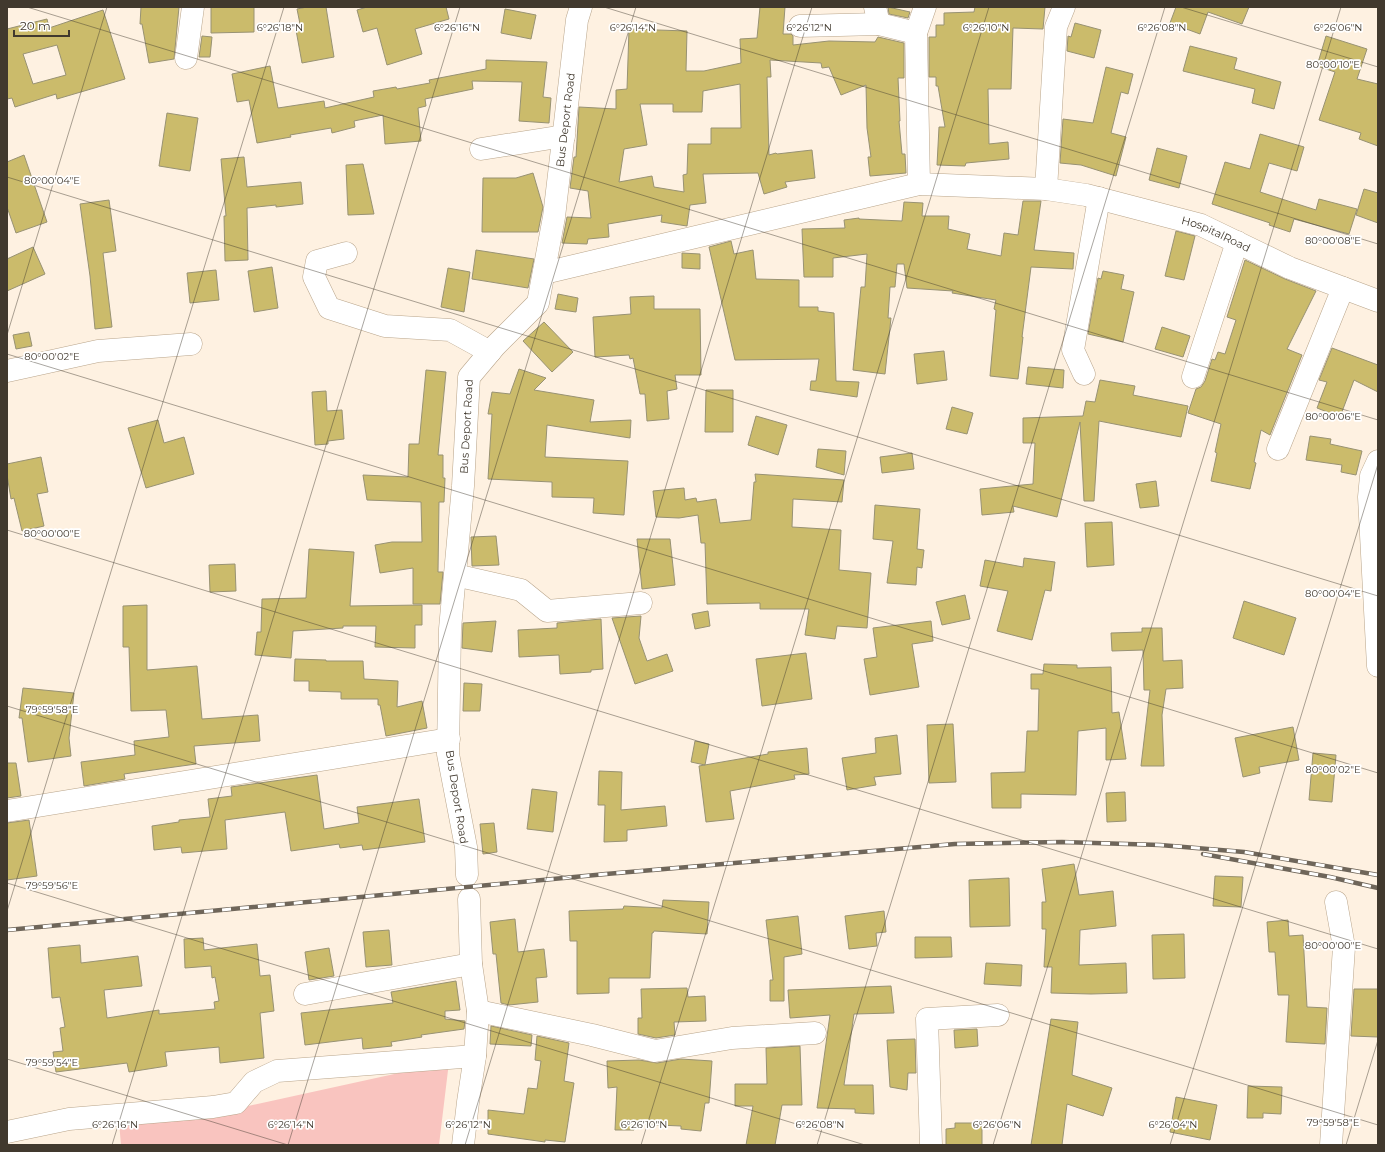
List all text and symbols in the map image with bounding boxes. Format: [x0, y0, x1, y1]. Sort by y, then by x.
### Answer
scale bar [14, 12, 69, 38]
text: 20 m [20, 18, 51, 33]
text: 6°26'18"N [257, 21, 303, 34]
text: 6°26'16"N [434, 21, 480, 34]
text: 6°26'14"N [610, 21, 656, 34]
text: 6°26'12"N [786, 21, 832, 34]
text: 6°26'10"N [963, 21, 1009, 34]
text: 6°26'08"N [1137, 21, 1187, 34]
text: 6°26'06"N [1314, 21, 1362, 34]
text: 80°00'10"E [1306, 58, 1360, 71]
street label: Bus Deport Road [553, 72, 578, 168]
text: 80°00'04"E [24, 174, 80, 187]
street label: HospitalRoad [1180, 213, 1253, 255]
text: 80°00'08"E [1305, 234, 1361, 247]
text: 80°00'02"E [24, 350, 80, 363]
street label: Bus Deport Road [457, 379, 476, 474]
text: 80°00'06"E [1305, 410, 1361, 423]
text: 80°00'00"E [24, 527, 80, 540]
text: 80°00'04"E [1305, 587, 1361, 600]
text: 79°59'58"E [26, 703, 79, 716]
street label: Bus Deport Road [443, 749, 471, 845]
text: 80°00'02"E [1305, 763, 1361, 776]
text: 79°59'56"E [26, 879, 78, 892]
text: 80°00'00"E [1305, 939, 1361, 952]
text: 79°59'54"E [26, 1056, 79, 1069]
text: 79°59'58"E [1307, 1116, 1360, 1129]
text: 6°26'16"N [92, 1118, 138, 1131]
text: 6°26'14"N [268, 1118, 314, 1131]
text: 6°26'12"N [445, 1118, 491, 1131]
text: 6°26'10"N [621, 1118, 667, 1131]
text: 6°26'08"N [795, 1118, 845, 1131]
text: 6°26'06"N [973, 1118, 1021, 1131]
text: 6°26'04"N [1149, 1118, 1197, 1131]

